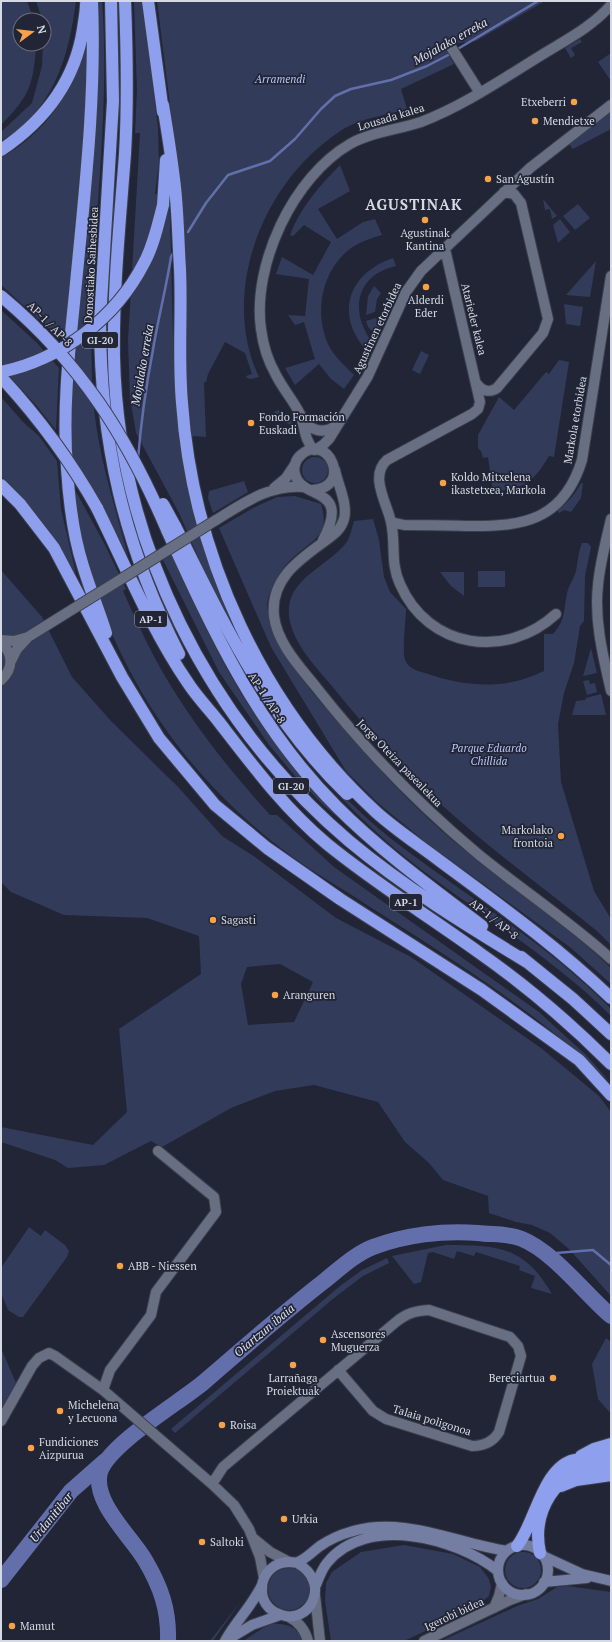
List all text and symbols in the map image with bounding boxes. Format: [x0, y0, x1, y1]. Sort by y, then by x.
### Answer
north arrow [12, 12, 52, 52]
water label: Mojalako erreka [409, 14, 490, 68]
text: N [34, 24, 50, 36]
park label: Arramendi [254, 72, 305, 86]
place label: Etxeberri [521, 95, 566, 109]
marker: Etxeberri [569, 97, 579, 107]
street label: Lousada kalea [356, 100, 426, 134]
place label: Mendietxe [543, 114, 595, 128]
marker: Mendietxe [530, 116, 540, 126]
place label: San Agustín [496, 172, 555, 186]
marker: San Agustín [483, 174, 493, 184]
district label: AGUSTINAK [365, 194, 463, 214]
street label: Donostiako Saihesbidea [81, 206, 101, 324]
marker: Agustinak Kantina [420, 215, 430, 225]
place label: Agustinak Kantina [400, 226, 450, 253]
street label: Agustinen etorbidea [350, 280, 404, 376]
street label: Atarieder kalea [458, 281, 490, 357]
marker: Alderdi Eder [421, 282, 431, 292]
place label: Alderdi Eder [408, 293, 444, 320]
street label: AP-1 / AP-8 [24, 298, 76, 350]
water label: Mojalako erreka [127, 323, 157, 408]
road number: GI-20 [82, 332, 118, 348]
street label: Markola etorbidea [560, 375, 590, 465]
place label: Fondo Formación Euskadi [259, 410, 345, 437]
marker: Fondo Formación Euskadi [246, 418, 256, 428]
place label: Koldo Mitxelena ikastetxea, Markola [451, 470, 546, 497]
marker: Koldo Mitxelena ikastetxea, Markola [438, 478, 448, 488]
road number: AP-1 [135, 611, 167, 627]
street label: AP-1 / AP-8 [245, 670, 289, 726]
street label: Jorge Oteiza pasealekua [354, 716, 446, 810]
park label: Parque Eduardo Chillida [450, 741, 527, 768]
road number: GI-20 [273, 778, 309, 794]
place label: Markolako frontoia [502, 823, 553, 850]
marker: Markolako frontoia [556, 831, 566, 841]
road number: AP-1 [390, 894, 422, 910]
street label: AP-1 / AP-8 [467, 896, 521, 942]
place label: Sagasti [221, 913, 256, 927]
marker: Sagasti [208, 915, 218, 925]
place label: Aranguren [283, 988, 336, 1002]
marker: Aranguren [270, 990, 280, 1000]
place label: ABB - Niessen [128, 1259, 197, 1273]
marker: ABB - Niessen [115, 1261, 125, 1271]
water label: Oiartzun ibaia [231, 1300, 297, 1360]
place label: Ascensores Muguerza [331, 1327, 386, 1354]
marker: Ascensores Muguerza [318, 1335, 328, 1345]
marker: Larrañaga Proiektuak [288, 1360, 298, 1370]
place label: Larrañaga Proiektuak [267, 1371, 320, 1398]
place label: Bereciartua [489, 1371, 545, 1385]
marker: Bereciartua [548, 1373, 558, 1383]
place label: Michelena y Lecuona [67, 1398, 119, 1425]
street label: Talaia poligonoa [391, 1401, 473, 1439]
marker: Michelena y Lecuona [55, 1406, 65, 1416]
place label: Roisa [230, 1418, 257, 1432]
marker: Roisa [217, 1420, 227, 1430]
place label: Fundiciones Aizpurua [39, 1435, 99, 1462]
marker: Fundiciones Aizpurua [26, 1443, 36, 1453]
water label: Urdanitibar [26, 1488, 77, 1545]
place label: Urkia [292, 1512, 319, 1526]
marker: Urkia [279, 1514, 289, 1524]
place label: Saltoki [210, 1535, 244, 1549]
marker: Saltoki [197, 1537, 207, 1547]
street label: Igerobi bidea [422, 1594, 486, 1634]
place label: Mamut [20, 1619, 55, 1633]
marker: Mamut [7, 1621, 17, 1631]

